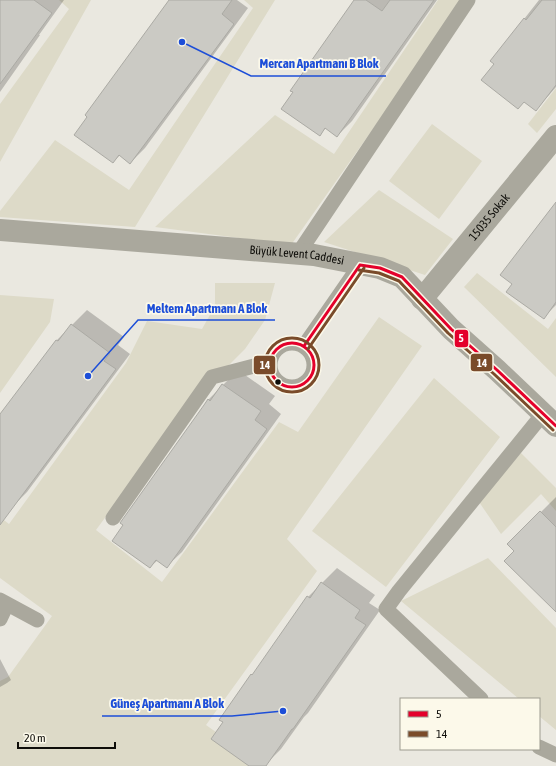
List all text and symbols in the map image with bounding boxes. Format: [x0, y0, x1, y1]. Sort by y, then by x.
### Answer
callout: Mercan Apartmanı B Blok [251, 51, 386, 76]
text: Mercan Apartmanı B Blok [259, 56, 379, 71]
street label: 15035 Sokak [466, 190, 513, 243]
street label: Büyük Levent Caddesi [249, 243, 345, 268]
callout: Meltem Apartmanı A Blok [138, 295, 275, 320]
text: Meltem Apartmanı A Blok [147, 301, 268, 316]
line badge: 5 [454, 329, 469, 348]
text: 5 [458, 332, 464, 344]
line badge: 14 [470, 353, 493, 372]
line badge: 14 [253, 355, 276, 375]
text: 14 [477, 357, 487, 369]
text: 14 [260, 359, 270, 371]
unlabelled marker [273, 377, 283, 387]
callout: Güneş Apartmanı A Blok [102, 691, 232, 716]
text: Güneş Apartmanı A Blok [110, 696, 224, 711]
legend [400, 698, 540, 750]
text: 5 [436, 707, 442, 721]
scale bar [18, 724, 115, 750]
text: 14 [436, 727, 448, 741]
text: 20 m [24, 731, 46, 745]

